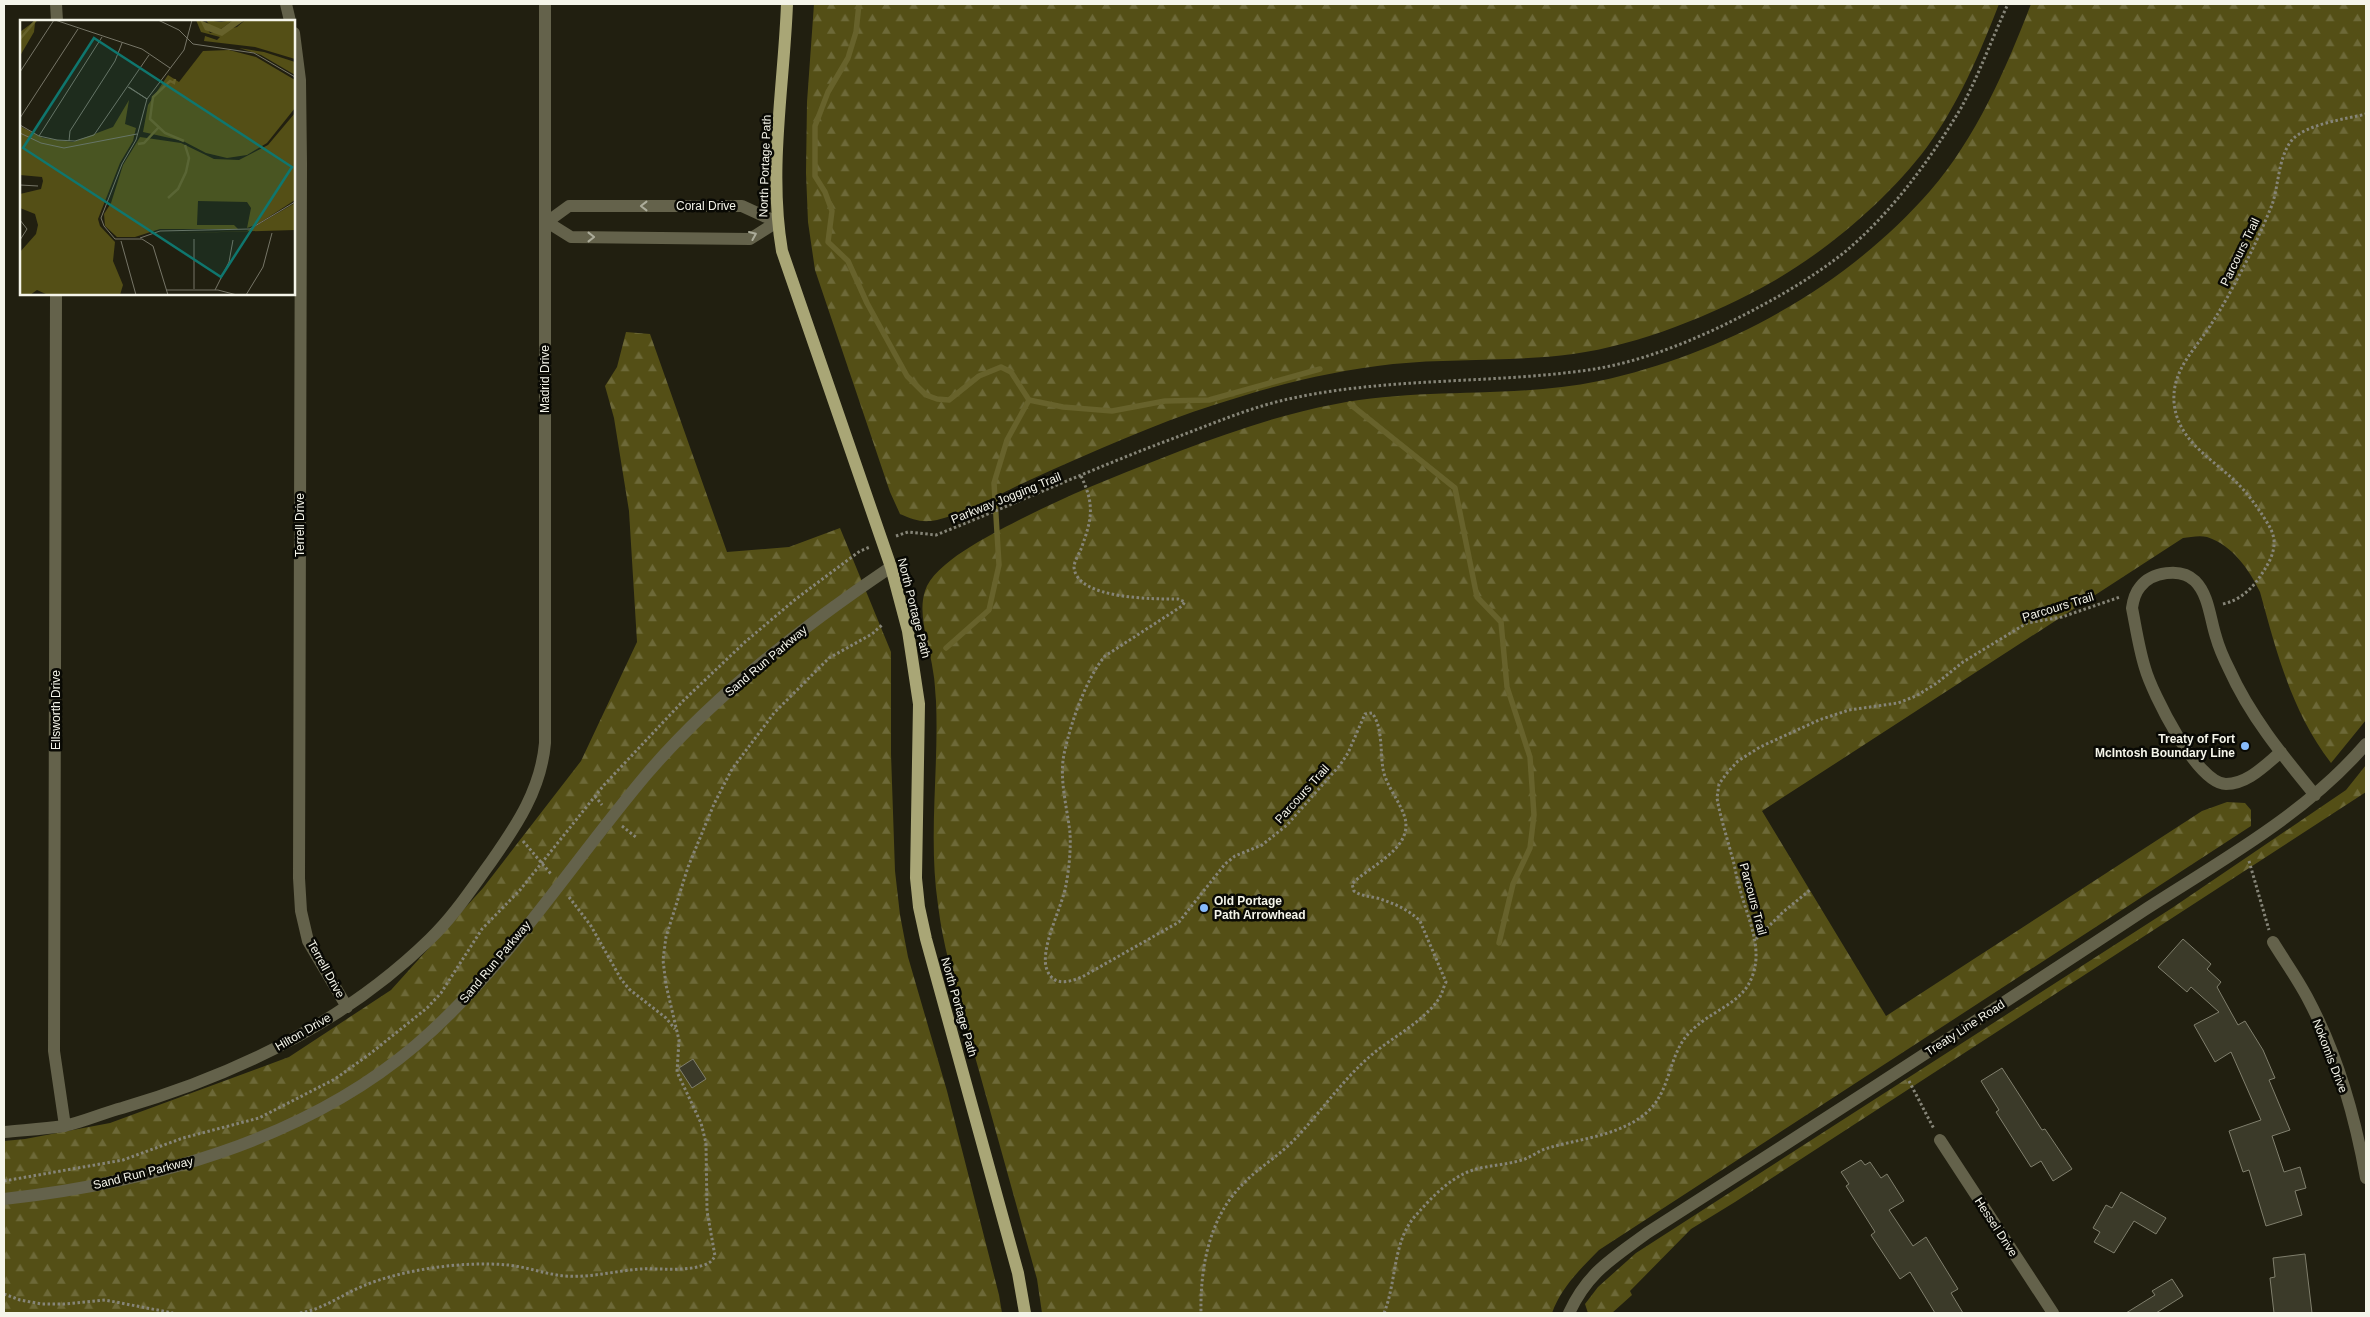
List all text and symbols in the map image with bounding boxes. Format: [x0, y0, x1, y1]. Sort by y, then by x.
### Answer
inset map [20, 20, 295, 295]
street label: North Portage Path [756, 114, 774, 218]
street label: Coral Drive [676, 199, 736, 213]
one-way arrow [640, 201, 648, 211]
street label: Parcours Trail [2217, 216, 2263, 288]
one-way arrow [748, 231, 757, 242]
one-way arrow [588, 232, 595, 242]
street label: Madrid Drive [538, 345, 552, 413]
street label: Parkway Jogging Trail [949, 470, 1063, 526]
street label: Terrell Drive [293, 493, 307, 557]
street label: North Portage Path [895, 556, 933, 660]
street label: Parcours Trail [2021, 589, 2095, 625]
street label: Sand Run Parkway [722, 623, 810, 699]
street label: Ellsworth Drive [49, 670, 63, 750]
place label: Treaty of Fort McIntosh Boundary Line [2095, 732, 2235, 760]
marker: Treaty of Fort McIntosh Boundary Line [2239, 740, 2251, 752]
street label: Parcours Trail [1272, 762, 1332, 826]
street label: Parcours Trail [1737, 861, 1769, 937]
place label: Old Portage Path Arrowhead [1214, 894, 1306, 922]
marker: Old Portage Path Arrowhead [1198, 902, 1210, 914]
street label: Sand Run Parkway [457, 918, 533, 1006]
street label: Terrell Drive [304, 938, 348, 1001]
street label: North Portage Path [938, 956, 980, 1058]
street label: Treaty Line Road [1923, 997, 2007, 1059]
street label: Hilton Drive [273, 1010, 334, 1054]
street label: Nokomis Drive [2309, 1017, 2351, 1095]
street label: Sand Run Parkway [91, 1154, 195, 1192]
street label: Hessel Drive [1972, 1195, 2021, 1260]

